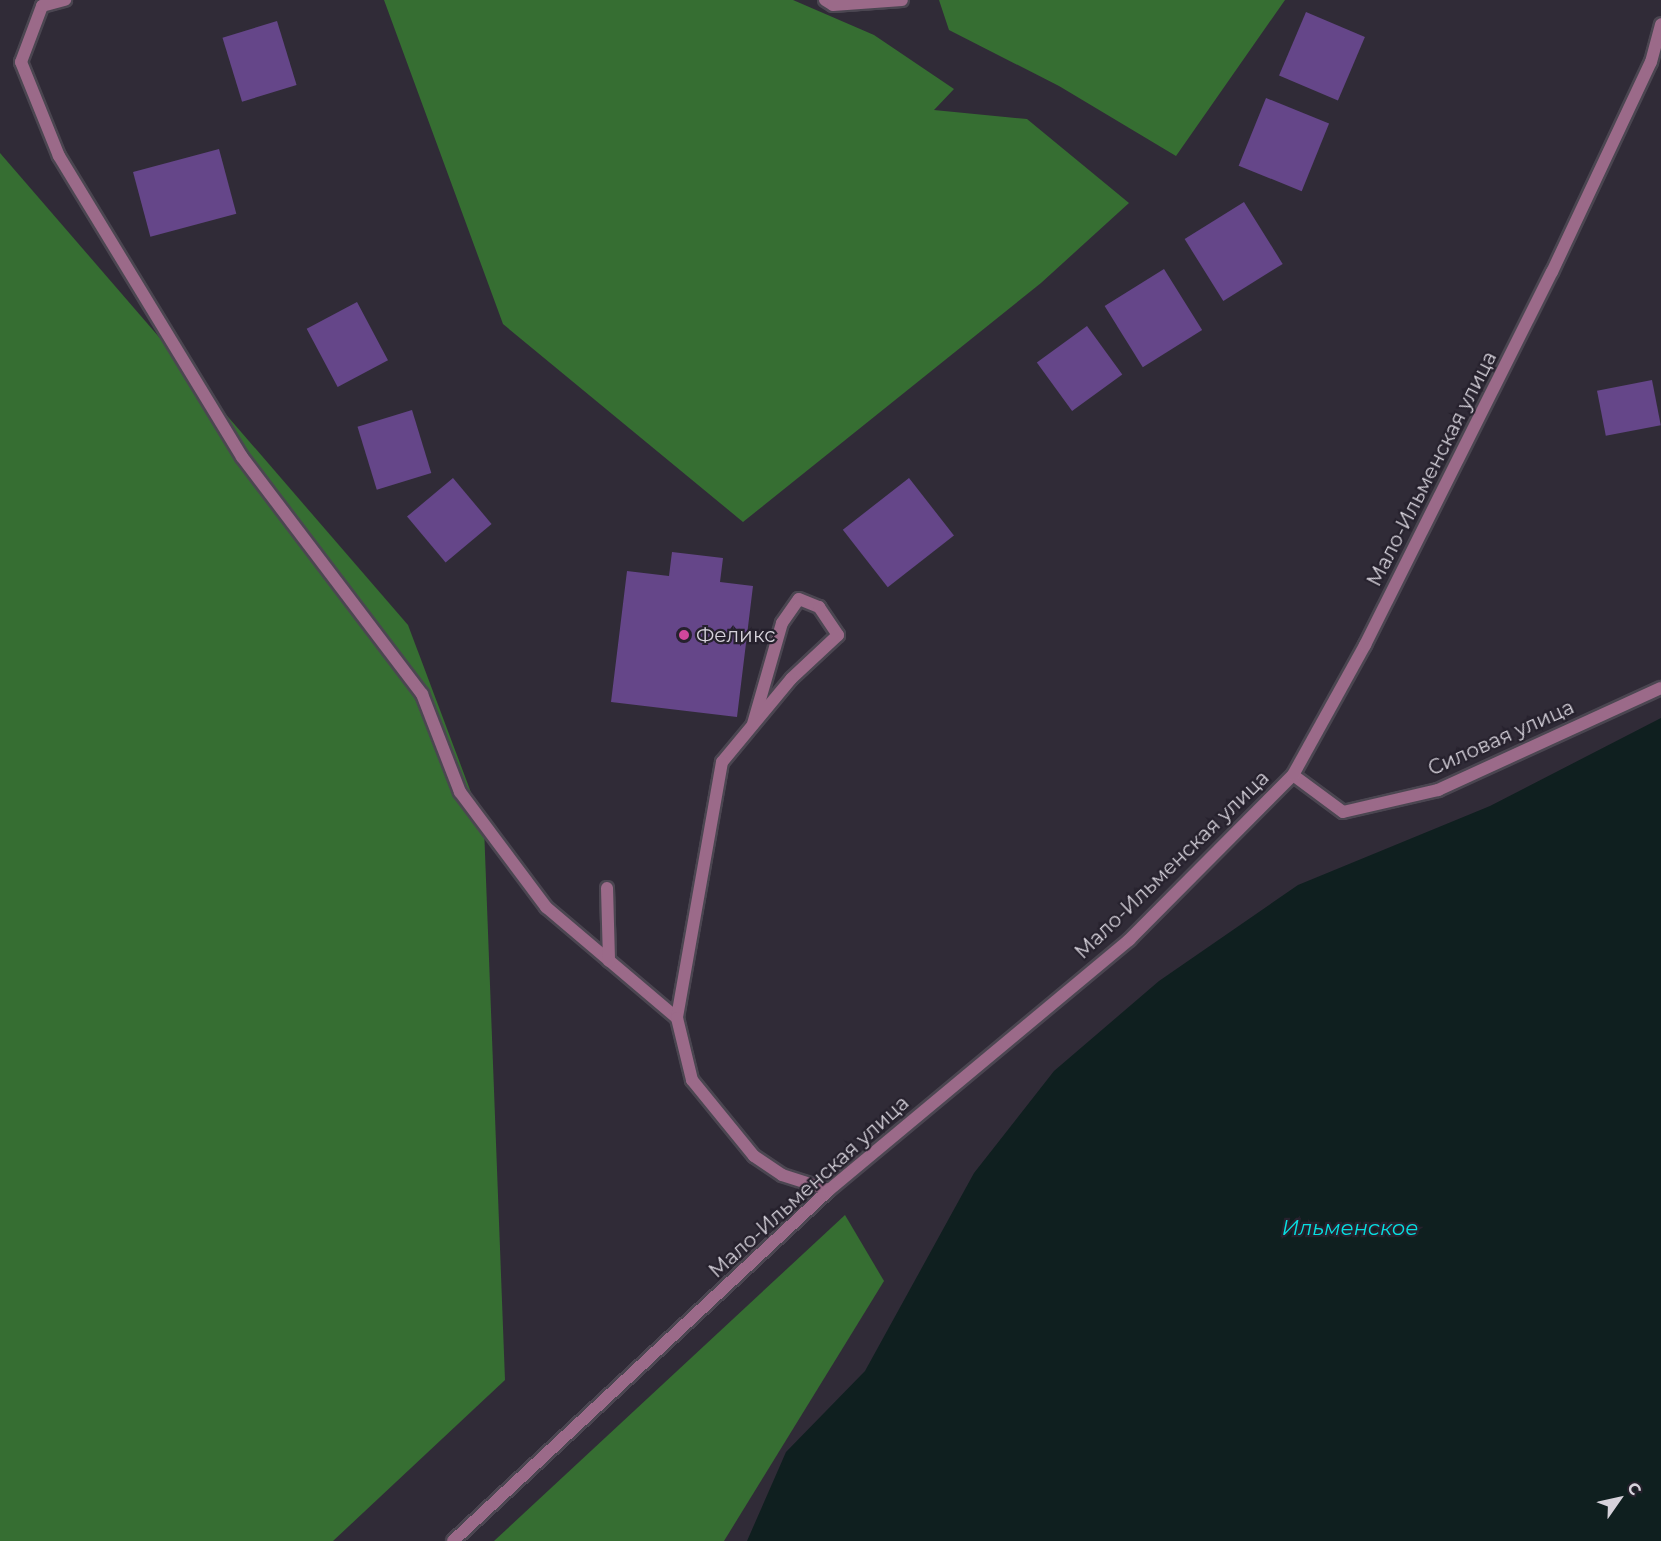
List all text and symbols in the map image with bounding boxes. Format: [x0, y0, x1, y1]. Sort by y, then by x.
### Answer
street label: Мало-Ильменская улица [1362, 348, 1502, 590]
place label: Феликс [696, 623, 775, 647]
marker: Феликс [677, 628, 691, 642]
street label: Силовая улица [1424, 695, 1578, 781]
street label: Мало-Ильменская улица [1070, 766, 1274, 964]
street label: Мало-Ильменская улица [704, 1091, 914, 1283]
water label: Ильменское [1282, 1215, 1418, 1241]
north arrow [1589, 1469, 1649, 1529]
text: С [1623, 1479, 1645, 1499]

